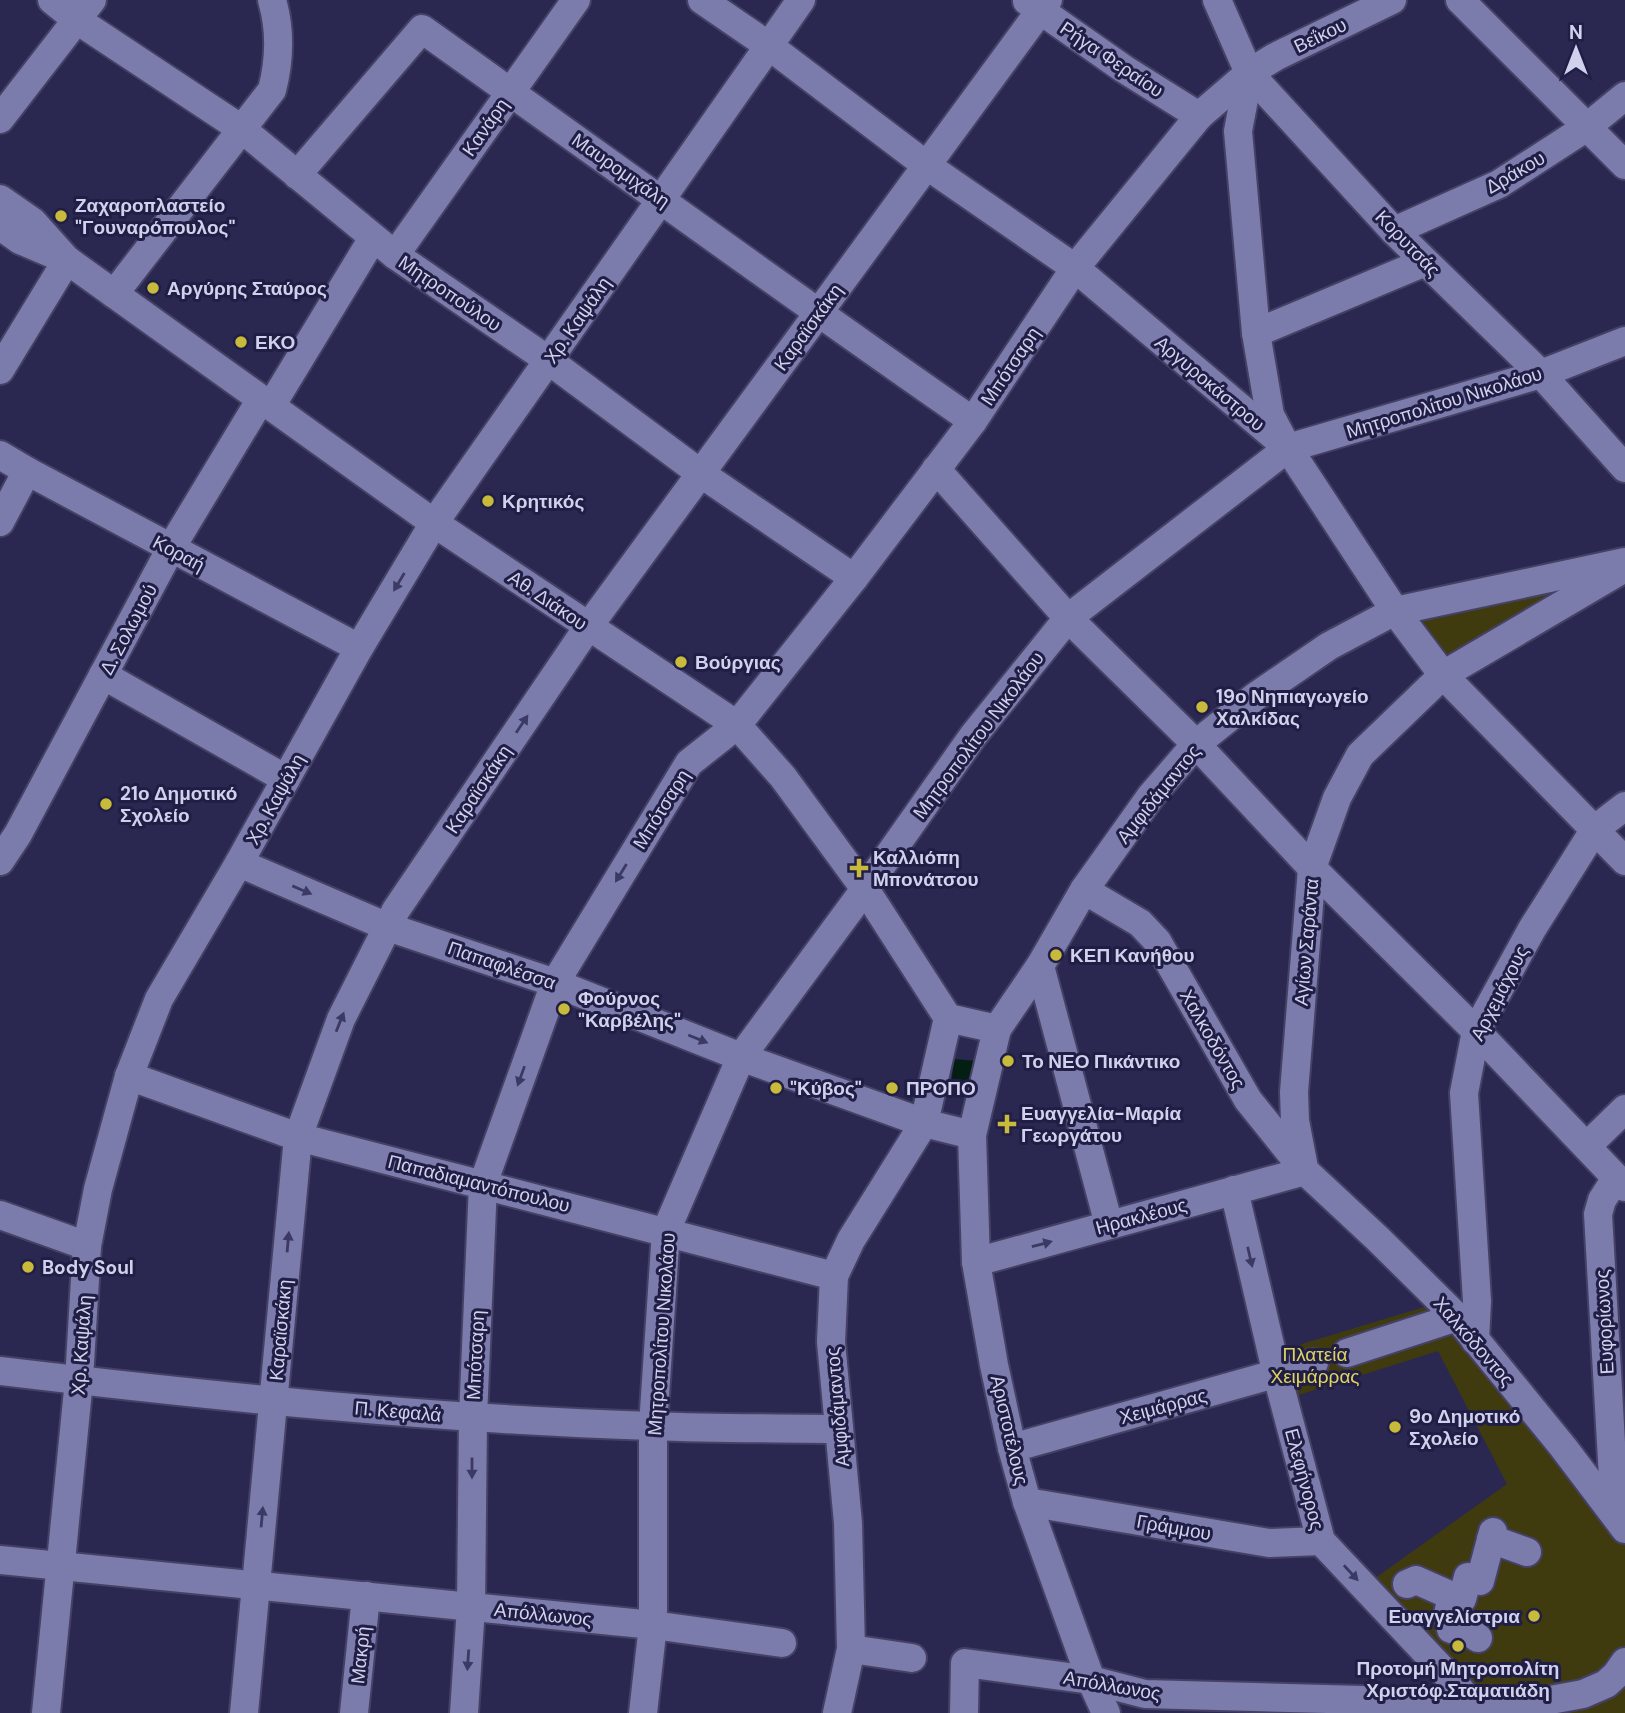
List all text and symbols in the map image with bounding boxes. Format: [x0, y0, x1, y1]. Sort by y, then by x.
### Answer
street label: Βεΐκου [1290, 12, 1351, 59]
north arrow [1541, 14, 1611, 84]
street label: Ρήγα Φεραίου [1055, 16, 1168, 103]
text: N [1569, 20, 1583, 45]
street label: Κανάρη [456, 93, 514, 161]
street label: Μαυρομιχάλη [567, 127, 675, 213]
street label: Δράκου [1481, 145, 1550, 199]
place label: Ζαχαροπλαστείο "Γουναρόπουλος" [75, 193, 235, 240]
street label: Κορυτσάς [1370, 205, 1446, 282]
marker: Ζαχαροπλαστείο "Γουναρόπουλος" [53, 208, 69, 224]
street label: Μητροπούλου [394, 250, 506, 337]
street label: Χρ. Καψάλη [538, 272, 616, 369]
place label: Αργύρης Σταύρος [167, 276, 327, 301]
street label: Καραϊσκάκη [768, 279, 848, 376]
marker: Αργύρης Σταύρος [145, 280, 161, 296]
street label: Μπότσαρη [975, 322, 1046, 410]
place label: ΕΚΟ [255, 330, 295, 355]
street label: Αργυροκάστρου [1150, 330, 1270, 437]
marker: ΕΚΟ [233, 334, 249, 350]
street label: Μητροπολίτου Νικολάου [1343, 361, 1545, 444]
place label: Κρητικός [502, 489, 584, 514]
marker: Κρητικός [480, 493, 496, 509]
street label: Κοραή [148, 529, 209, 577]
street label: Αθ. Διάκου [503, 565, 592, 636]
one-way arrow [392, 573, 405, 592]
street label: Δ. Σολωμού [94, 579, 163, 679]
street label: Μητροπολίτου Νικολάου [907, 647, 1050, 824]
place label: Βούργιας [695, 650, 781, 675]
marker: Βούργιας [673, 654, 689, 670]
place label: 19ο Νηπιαγωγείο Χαλκίδας [1216, 684, 1369, 731]
marker: 19ο Νηπιαγωγείο Χαλκίδας [1194, 699, 1210, 715]
one-way arrow [515, 715, 529, 733]
street label: Καραϊσκάκη [440, 740, 517, 838]
street label: Αμφιδάμαντος [1111, 740, 1206, 849]
street label: Χρ. Καψάλη [240, 749, 311, 849]
street label: Μπότσαρη [627, 765, 696, 854]
place label: 21ο Δημοτικό Σχολείο [120, 781, 237, 828]
marker: 21ο Δημοτικό Σχολείο [98, 796, 114, 812]
place label: Καλλιόπη Μπονάτσου [873, 845, 979, 892]
marker: Καλλιόπη Μπονάτσου [851, 860, 867, 876]
one-way arrow [615, 864, 628, 883]
street label: Αγίων Σαράντα [1288, 877, 1325, 1007]
one-way arrow [292, 884, 312, 896]
street label: Παπαφλέσσα [445, 935, 559, 996]
street label: Αρχεμάχους [1465, 941, 1534, 1045]
place label: ΚΕΠ Κανήθου [1070, 943, 1195, 968]
marker: ΚΕΠ Κανήθου [1048, 947, 1064, 963]
street label: Χαλκοδόντος [1174, 985, 1251, 1093]
place label: Φούρνος "Καρβέλης" [578, 986, 681, 1033]
marker: Φούρνος "Καρβέλης" [556, 1001, 572, 1017]
one-way arrow [335, 1012, 346, 1033]
one-way arrow [688, 1034, 709, 1045]
place label: Το ΝΕΟ Πικάντικο [1022, 1049, 1180, 1074]
marker: Το ΝΕΟ Πικάντικο [1000, 1053, 1016, 1069]
one-way arrow [515, 1066, 526, 1087]
place label: "Κύβος" [790, 1076, 862, 1101]
place label: ΠΡΟΠΟ [906, 1076, 976, 1101]
marker: "Κύβος" [768, 1080, 784, 1096]
marker: ΠΡΟΠΟ [884, 1080, 900, 1096]
place label: Ευαγγελία-Μαρία Γεωργάτου [1021, 1101, 1182, 1148]
marker: Ευαγγελία-Μαρία Γεωργάτου [999, 1116, 1015, 1132]
street label: Παπαδιαμαντόπουλου [385, 1149, 572, 1218]
street label: Ηρακλέους [1093, 1192, 1189, 1241]
one-way arrow [283, 1231, 294, 1253]
street label: Μητροπολίτου Νικολάου [642, 1232, 681, 1436]
one-way arrow [1032, 1238, 1053, 1248]
one-way arrow [1244, 1246, 1255, 1268]
place label: Body Soul [42, 1255, 134, 1280]
marker: Body Soul [20, 1259, 36, 1275]
street label: Ευφορίωνος [1589, 1269, 1620, 1375]
street label: Καραϊσκάκη [264, 1278, 297, 1382]
street label: Χαλκόδοντος [1428, 1291, 1519, 1391]
street label: Χρ. Καψάλη [66, 1294, 97, 1396]
street label: Μπότσαρη [461, 1310, 490, 1400]
park label: Πλατεία Χειμάρρας [1270, 1342, 1360, 1389]
street label: Αμφιδάμαντος [820, 1346, 855, 1468]
street label: Αριστοτέλους [985, 1373, 1034, 1488]
street label: Χειμάρρας [1117, 1383, 1209, 1430]
street label: Π. Κεφαλά [353, 1395, 442, 1428]
place label: 9ο Δημοτικό Σχολείο [1409, 1404, 1520, 1451]
marker: 9ο Δημοτικό Σχολείο [1387, 1419, 1403, 1435]
street label: Ελεφήνορος [1279, 1426, 1330, 1533]
one-way arrow [466, 1458, 478, 1480]
one-way arrow [257, 1506, 268, 1528]
street label: Γράμμου [1135, 1509, 1213, 1546]
one-way arrow [1343, 1564, 1359, 1581]
street label: Απόλλωνος [493, 1597, 593, 1632]
place label: Ευαγγελίστρια [1388, 1604, 1520, 1629]
marker: Ευαγγελίστρια [1526, 1608, 1542, 1624]
street label: Μακρή [345, 1625, 376, 1685]
marker: Προτομή Μητροπολίτη Χριστόφ.Σταματιάδη [1450, 1638, 1466, 1654]
one-way arrow [462, 1649, 473, 1671]
place label: Προτομή Μητροπολίτη Χριστόφ.Σταματιάδη [1357, 1656, 1559, 1703]
street label: Απόλλωνος [1062, 1665, 1162, 1706]

